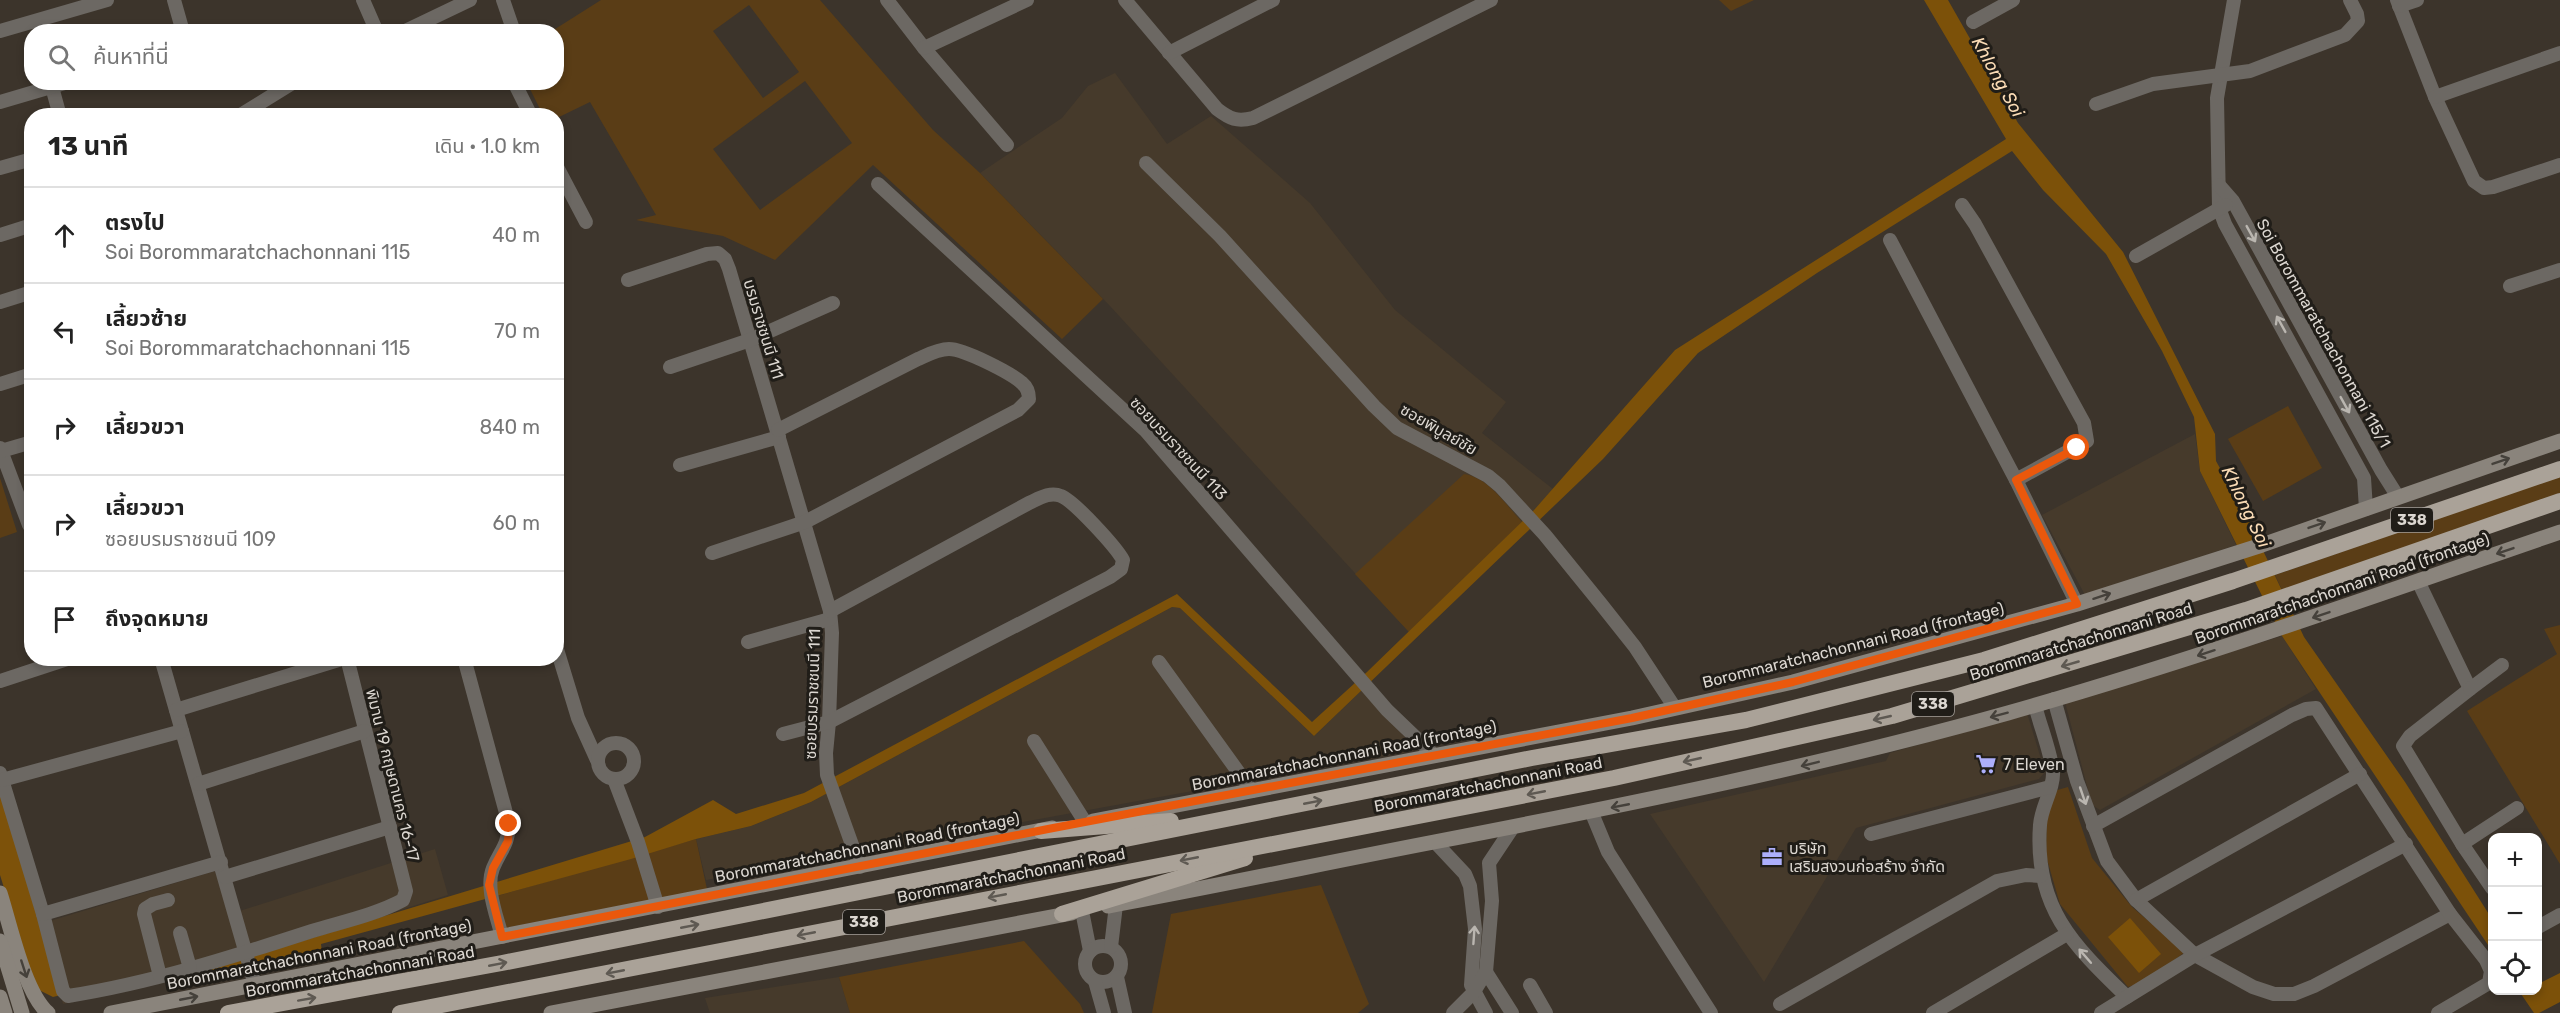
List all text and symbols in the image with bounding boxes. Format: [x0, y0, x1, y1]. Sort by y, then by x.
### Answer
search box [24, 24, 564, 90]
water label: Khlong Soi [1967, 33, 2029, 121]
icon: search [45, 41, 78, 74]
text: ค้นหาที่นี่ [93, 43, 169, 70]
text: 13 นาที [48, 131, 128, 162]
text: เดิน · 1.0 km [434, 134, 540, 158]
text: ตรงไป [105, 209, 165, 236]
street label: Soi Borommaratchachonnani 115/1 [2253, 216, 2395, 451]
icon: ahead [48, 219, 81, 252]
text: 40 m [492, 223, 540, 247]
one-way arrow [2245, 225, 2257, 242]
text: Soi Borommaratchachonnani 115 [105, 240, 410, 264]
street label: บรมราชชนนี 111 [739, 277, 788, 381]
text: เลี้ยวซ้าย [105, 305, 187, 332]
icon: left [48, 315, 81, 348]
one-way arrow [2275, 316, 2287, 333]
text: 70 m [494, 319, 540, 343]
text: Soi Borommaratchachonnani 115 [105, 336, 410, 360]
street label: ซอยบรมราชชนนี 113 [1126, 393, 1231, 504]
one-way arrow [2339, 396, 2351, 413]
street label: ซอยพิบูลย์ชัย [1397, 400, 1480, 459]
icon: right [48, 411, 81, 444]
text: เลี้ยวขวา [105, 413, 185, 440]
text: 840 m [479, 415, 540, 439]
route start [2063, 434, 2089, 460]
one-way arrow [2491, 455, 2510, 466]
water label: Khlong Soi [2217, 463, 2275, 552]
text: เลี้ยวขวา [105, 494, 185, 521]
icon: right [48, 507, 81, 540]
road number: 338 [2391, 508, 2433, 532]
text: 60 m [493, 511, 540, 535]
one-way arrow [2307, 519, 2326, 530]
text: ซอยบรมราชชนนี 109 [105, 527, 276, 551]
street label: Borommaratchachonnani Road (frontage) [2192, 529, 2492, 648]
one-way arrow [2496, 546, 2515, 557]
one-way arrow [2092, 590, 2111, 601]
street label: Borommaratchachonnani Road [1967, 598, 2195, 684]
street label: Borommaratchachonnani Road (frontage) [1700, 599, 2006, 692]
icon: arrive [48, 603, 81, 636]
text: ถึงจุดหมาย [105, 605, 209, 632]
one-way arrow [2312, 610, 2330, 621]
street label: ซอยบรมราชชนนี 111 [801, 628, 824, 760]
one-way arrow [2197, 649, 2216, 660]
one-way arrow [2060, 659, 2079, 670]
street label: พิมาน 19 กฤษดานคร 16-17 [362, 687, 423, 863]
road number: 338 [1912, 692, 1954, 716]
one-way arrow [1990, 710, 2009, 721]
one-way arrow [1873, 713, 1892, 724]
street label: Borommaratchachonnani Road (frontage) [1190, 716, 1498, 794]
street label: Borommaratchachonnani Road [1372, 752, 1604, 816]
supermarket icon: 7 Eleven [1974, 752, 1998, 776]
one-way arrow [1683, 755, 1702, 767]
place label: 7 Eleven [2003, 755, 2065, 774]
one-way arrow [1801, 758, 1820, 770]
one-way arrow [2078, 786, 2089, 804]
one-way arrow [1527, 788, 1546, 799]
one-way arrow [1303, 796, 1323, 807]
one-way arrow [1610, 801, 1630, 812]
street label: Borommaratchachonnani Road (frontage) [713, 808, 1021, 886]
route end [495, 810, 521, 836]
map controls [2488, 833, 2542, 995]
button: + [2488, 833, 2542, 887]
place label: บริษัท เสริมสงวนก่อสร้าง จำกัด [1789, 839, 1945, 876]
street label: Borommaratchachonnani Road [895, 843, 1127, 907]
office icon: บริษัท เสริมสงวนก่อสร้าง จำกัด [1760, 845, 1784, 869]
one-way arrow [1180, 854, 1199, 865]
button: − [2488, 887, 2542, 941]
one-way arrow [988, 891, 1008, 902]
road number: 338 [843, 910, 885, 934]
street label: Borommaratchachonnani Road (frontage) [165, 915, 473, 993]
one-way arrow [679, 920, 699, 931]
one-way arrow [1469, 925, 1480, 945]
one-way arrow [797, 929, 816, 940]
street label: Borommaratchachonnani Road [244, 941, 476, 1001]
button: locate [2488, 941, 2542, 995]
one-way arrow [2079, 948, 2092, 964]
one-way arrow [488, 958, 508, 969]
one-way arrow [19, 959, 30, 978]
one-way arrow [606, 967, 625, 978]
one-way arrow [179, 992, 198, 1003]
one-way arrow [296, 993, 316, 1004]

